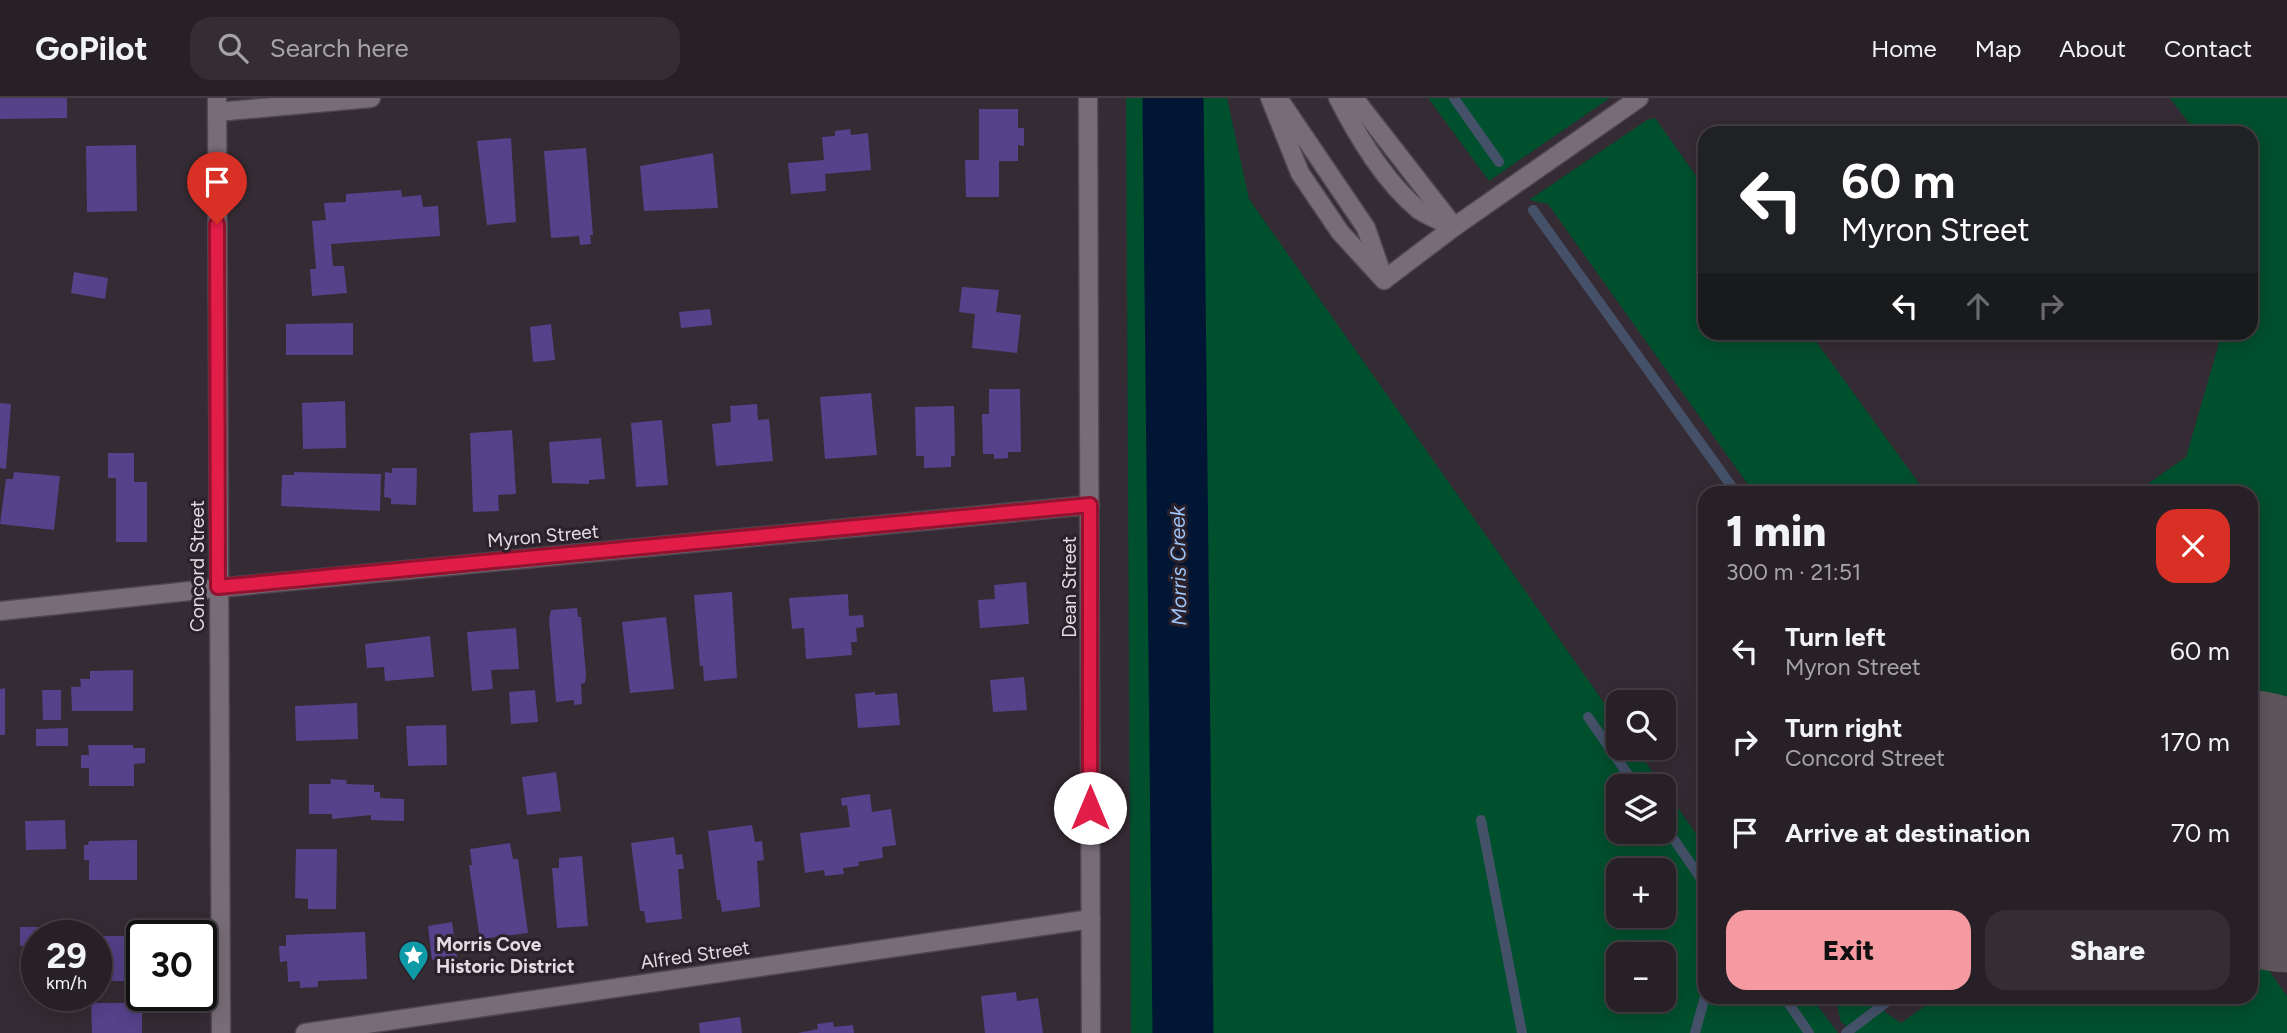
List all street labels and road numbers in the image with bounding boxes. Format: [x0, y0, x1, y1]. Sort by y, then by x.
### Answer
street label: Concord Street [186, 500, 209, 632]
street label: Myron Street [486, 520, 600, 552]
street label: Dean Street [1058, 536, 1081, 638]
street label: Alfred Street [639, 936, 751, 974]

